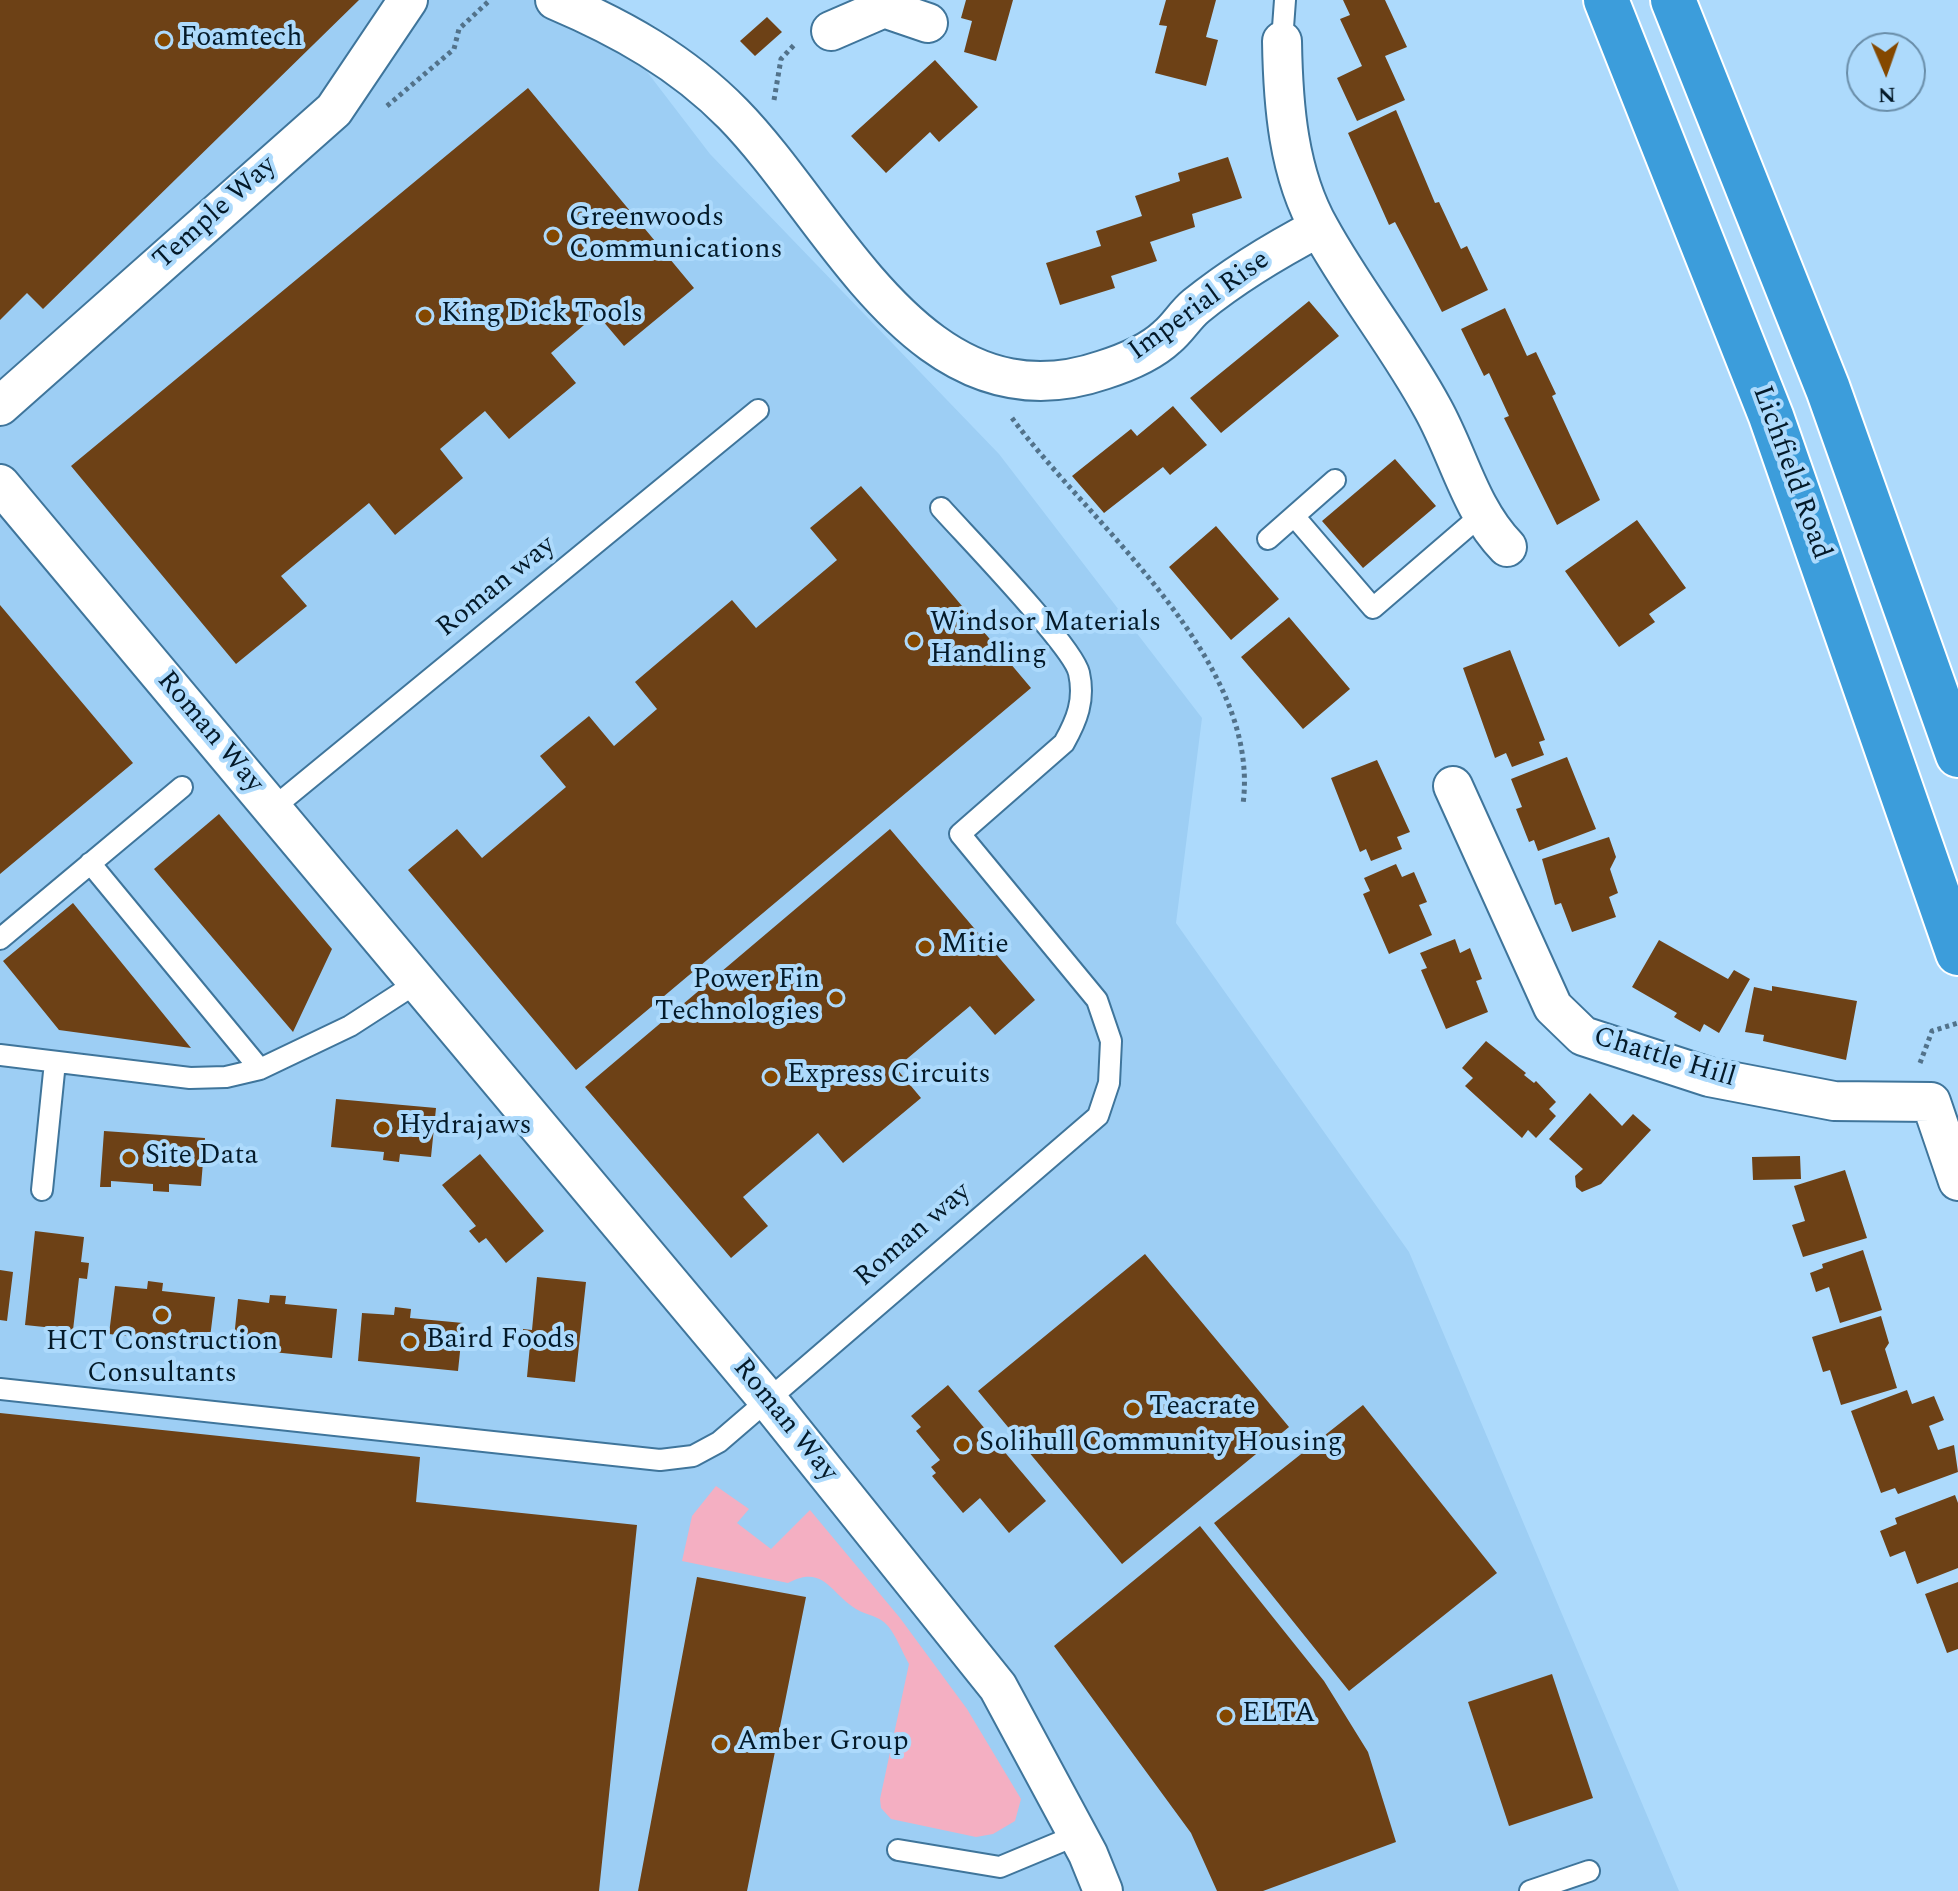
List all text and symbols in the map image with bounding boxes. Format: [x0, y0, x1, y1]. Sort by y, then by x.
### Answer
place label: Foamtech [180, 23, 303, 57]
marker: Foamtech [155, 31, 173, 49]
north arrow [1846, 32, 1926, 112]
text: N [1877, 78, 1896, 111]
street label: Temple Way [148, 150, 284, 278]
place label: Greenwoods Communications [569, 203, 783, 269]
marker: Greenwoods Communications [544, 227, 562, 245]
street label: Imperial Rise [1123, 245, 1277, 369]
place label: King Dick Tools [441, 299, 643, 333]
marker: King Dick Tools [416, 307, 434, 325]
street label: Lichfield Road [1743, 382, 1837, 564]
street label: Roman way [431, 530, 563, 646]
place label: Windsor Materials Handling [930, 608, 1161, 674]
marker: Windsor Materials Handling [905, 632, 923, 650]
street label: Roman Way [148, 665, 270, 801]
place label: Mitie [941, 930, 1009, 964]
marker: Mitie [916, 938, 934, 956]
place label: Power Fin Technologies [655, 965, 820, 1031]
marker: Power Fin Technologies [827, 989, 845, 1007]
street label: Chattle Hill [1589, 1021, 1739, 1097]
place label: Express Circuits [787, 1060, 991, 1094]
marker: Express Circuits [762, 1068, 780, 1086]
place label: Hydrajaws [399, 1111, 532, 1145]
marker: Hydrajaws [374, 1119, 392, 1137]
place label: Site Data [145, 1141, 258, 1175]
marker: Site Data [120, 1149, 138, 1167]
street label: Roman way [849, 1177, 979, 1295]
marker: HCT Construction Consultants [153, 1306, 171, 1324]
place label: Baird Foods [426, 1325, 575, 1359]
place label: HCT Construction Consultants [46, 1327, 278, 1393]
marker: Baird Foods [401, 1333, 419, 1351]
street label: Roman Way [724, 1353, 844, 1489]
place label: Teacrate [1149, 1392, 1256, 1426]
marker: Teacrate [1124, 1400, 1142, 1418]
place label: Solihull Community Housing [979, 1428, 1342, 1462]
marker: Solihull Community Housing [954, 1436, 972, 1454]
place label: ELTA [1242, 1699, 1316, 1733]
marker: ELTA [1217, 1707, 1235, 1725]
place label: Amber Group [737, 1727, 909, 1761]
marker: Amber Group [712, 1735, 730, 1753]

